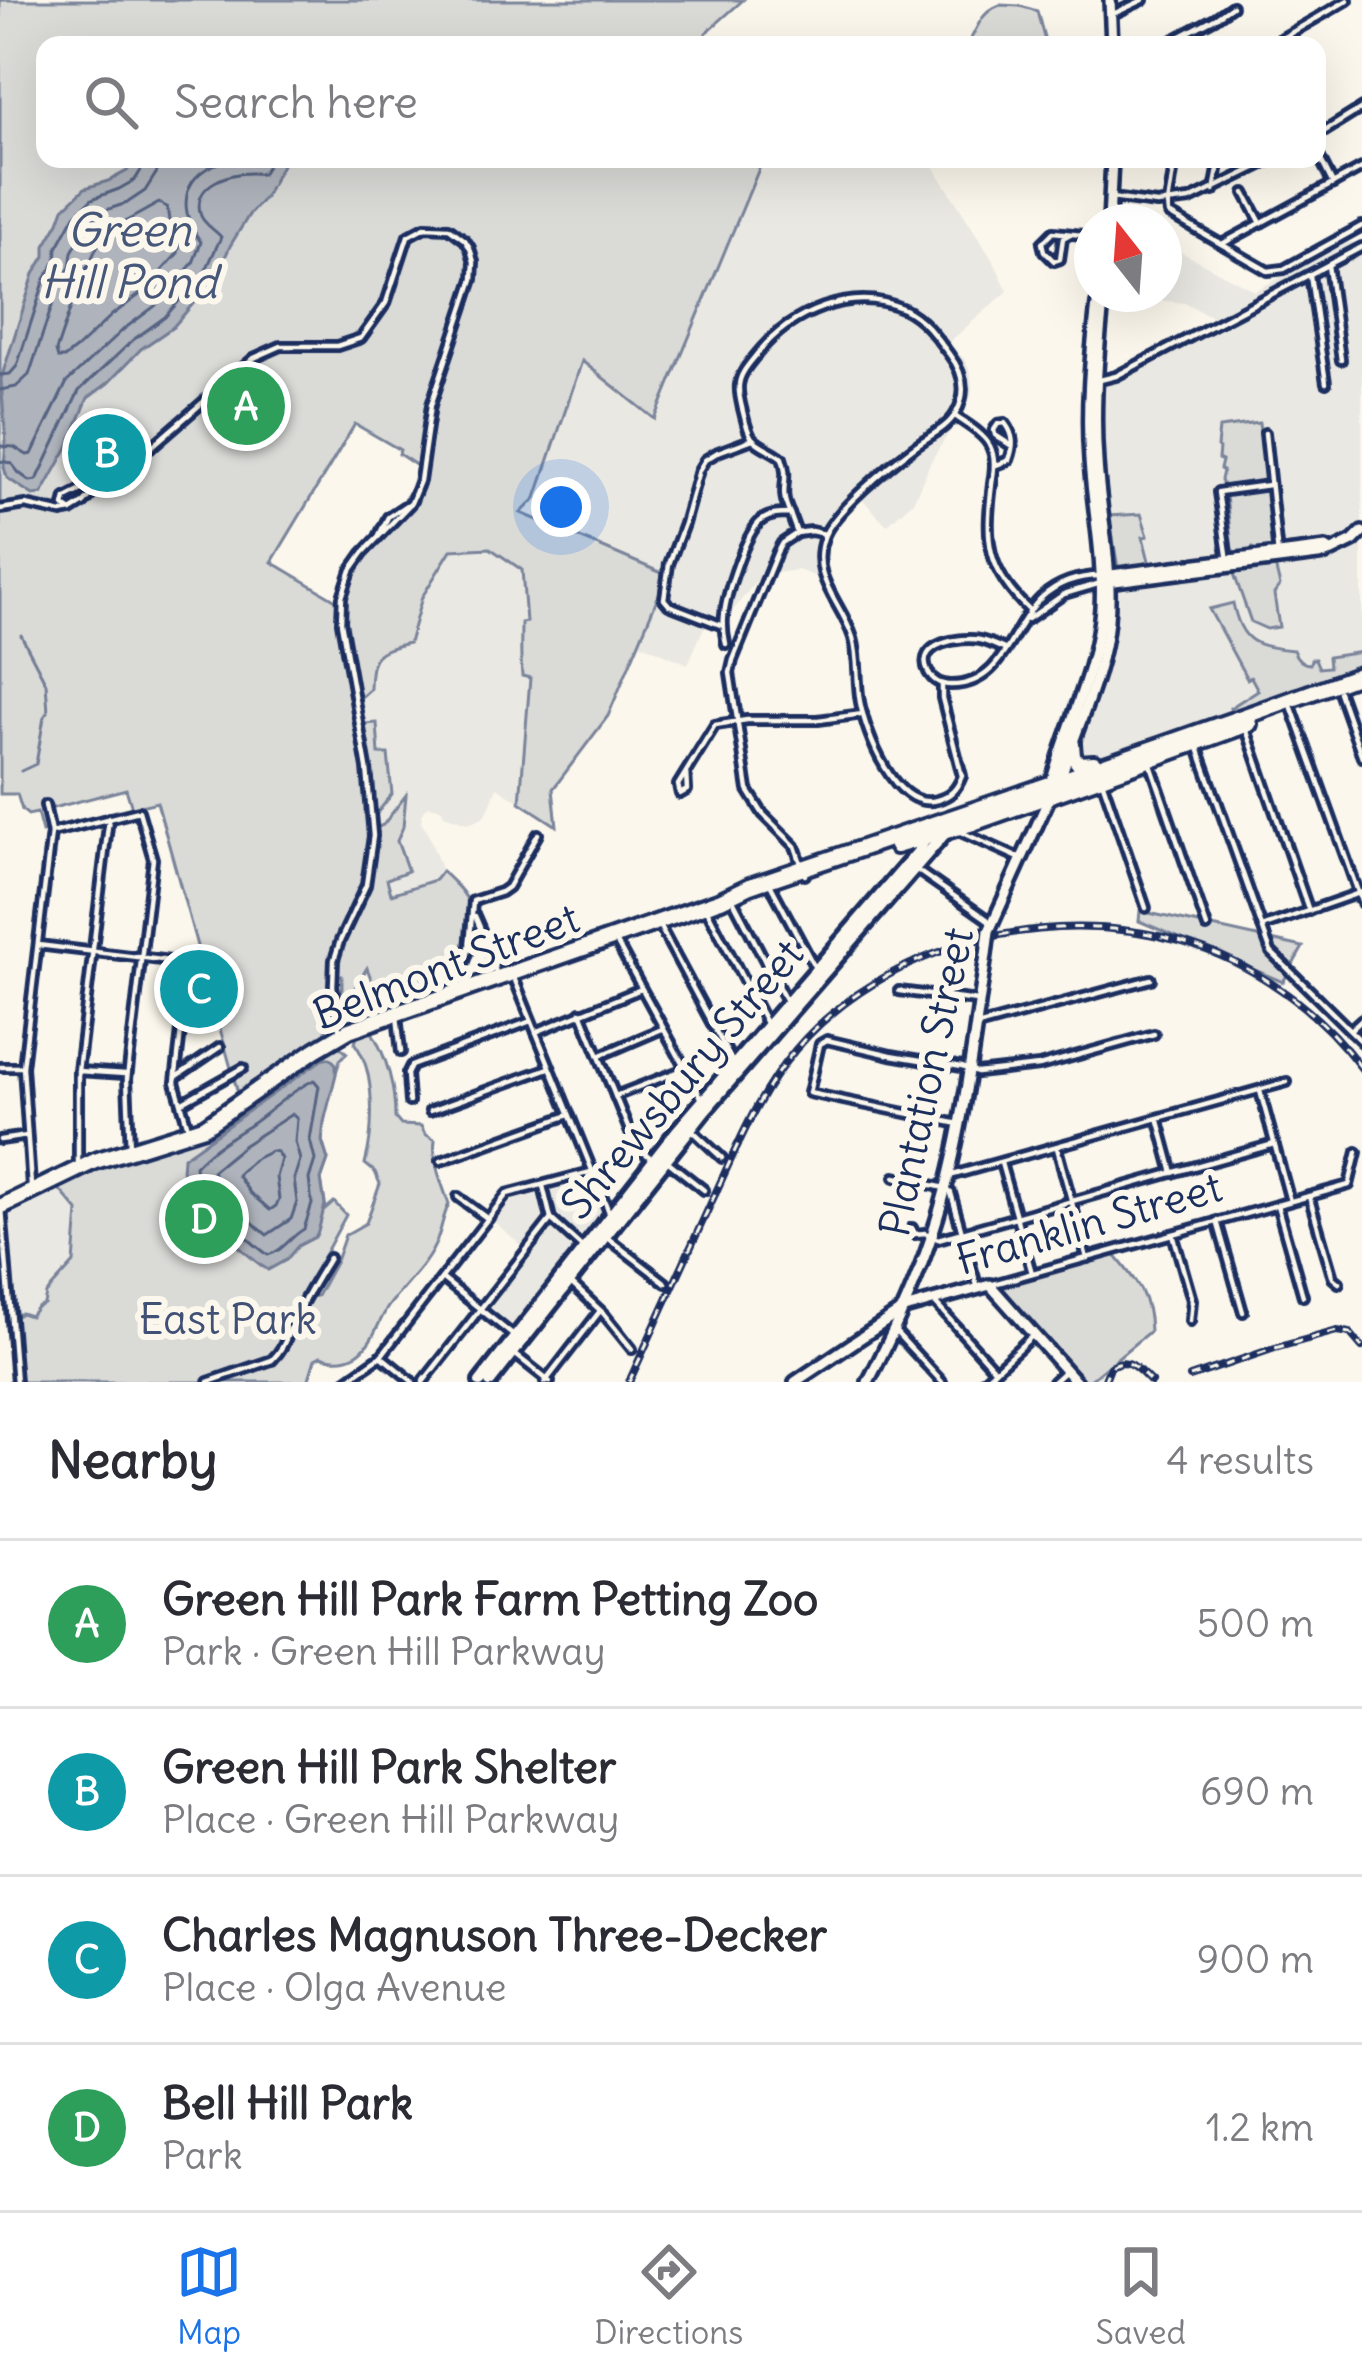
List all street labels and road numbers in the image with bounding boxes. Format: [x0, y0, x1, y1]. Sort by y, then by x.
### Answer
street label: Belmont Street [306, 892, 586, 1040]
street label: Plantation Street [868, 923, 984, 1241]
street label: Shrewsbury Street [550, 929, 814, 1229]
street label: Franklin Street [950, 1160, 1228, 1286]

